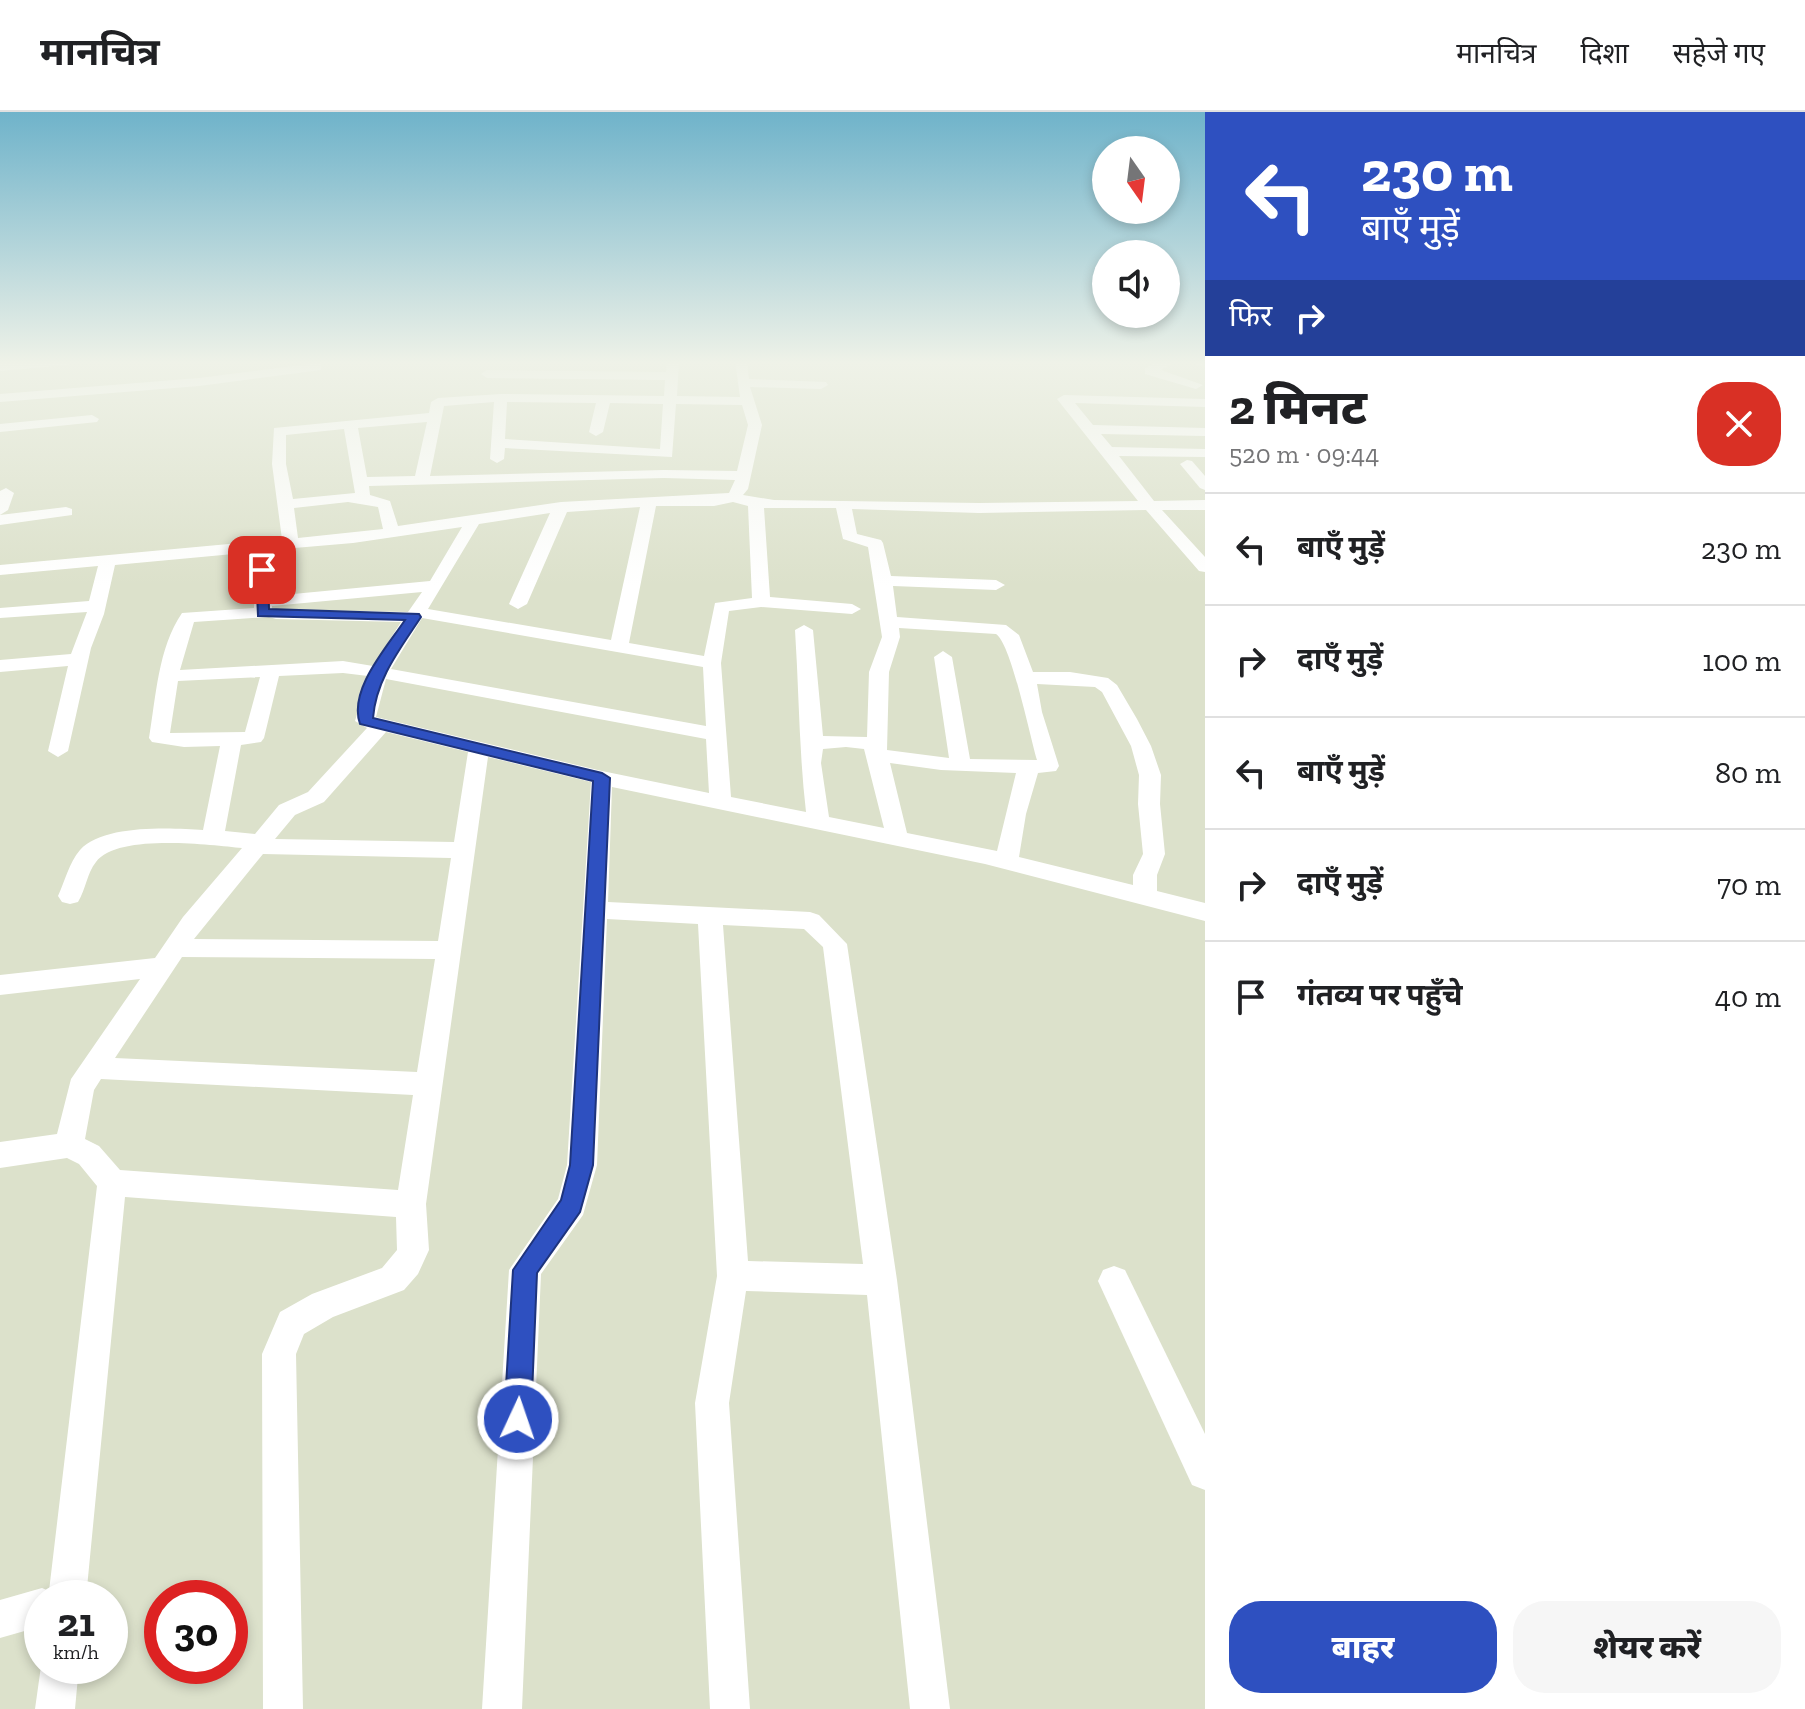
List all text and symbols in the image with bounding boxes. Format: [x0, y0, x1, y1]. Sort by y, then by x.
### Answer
text: मानचित्र [40, 29, 160, 75]
text: मानचित्र [1456, 37, 1536, 70]
text: दिशा [1580, 37, 1629, 70]
text: सहेजे गए [1673, 37, 1765, 70]
north arrow [1092, 136, 1180, 224]
map controls [1092, 136, 1180, 328]
text: 230 m [1361, 138, 1513, 205]
icon: left [1229, 144, 1333, 248]
text: बाएँ मुड़ें [1361, 206, 1460, 249]
button: sound [1092, 240, 1180, 328]
icon: right [1288, 296, 1332, 340]
text: फिर [1229, 298, 1272, 334]
text: 2 मिनट [1229, 379, 1367, 436]
button: close [1697, 382, 1781, 466]
text: 520 m · 09:44 [1229, 438, 1379, 470]
icon: left [1229, 527, 1273, 571]
text: बाएँ मुड़ें [1297, 529, 1385, 565]
text: 230 m [1701, 531, 1781, 567]
pin [228, 536, 296, 604]
icon: arrive [240, 548, 284, 592]
icon: right [1229, 639, 1273, 683]
text: दाएँ मुड़ें [1297, 641, 1383, 677]
text: 100 m [1702, 643, 1781, 679]
icon: left [1229, 751, 1273, 795]
text: बाएँ मुड़ें [1297, 753, 1385, 789]
text: 80 m [1715, 755, 1781, 791]
icon: right [1229, 863, 1273, 907]
text: दाएँ मुड़ें [1297, 865, 1383, 901]
text: 70 m [1717, 867, 1781, 903]
icon: arrive [1229, 975, 1273, 1019]
text: गंतव्य पर पहुँचे [1297, 977, 1462, 1013]
text: 40 m [1715, 979, 1781, 1015]
position arrow [476, 1377, 560, 1461]
speed limit sign: 30 [144, 1580, 248, 1684]
text: 21 [57, 1598, 95, 1646]
button: बाहर [1229, 1601, 1497, 1693]
button: शेयर करें [1513, 1601, 1781, 1693]
text: km/h [53, 1640, 99, 1664]

